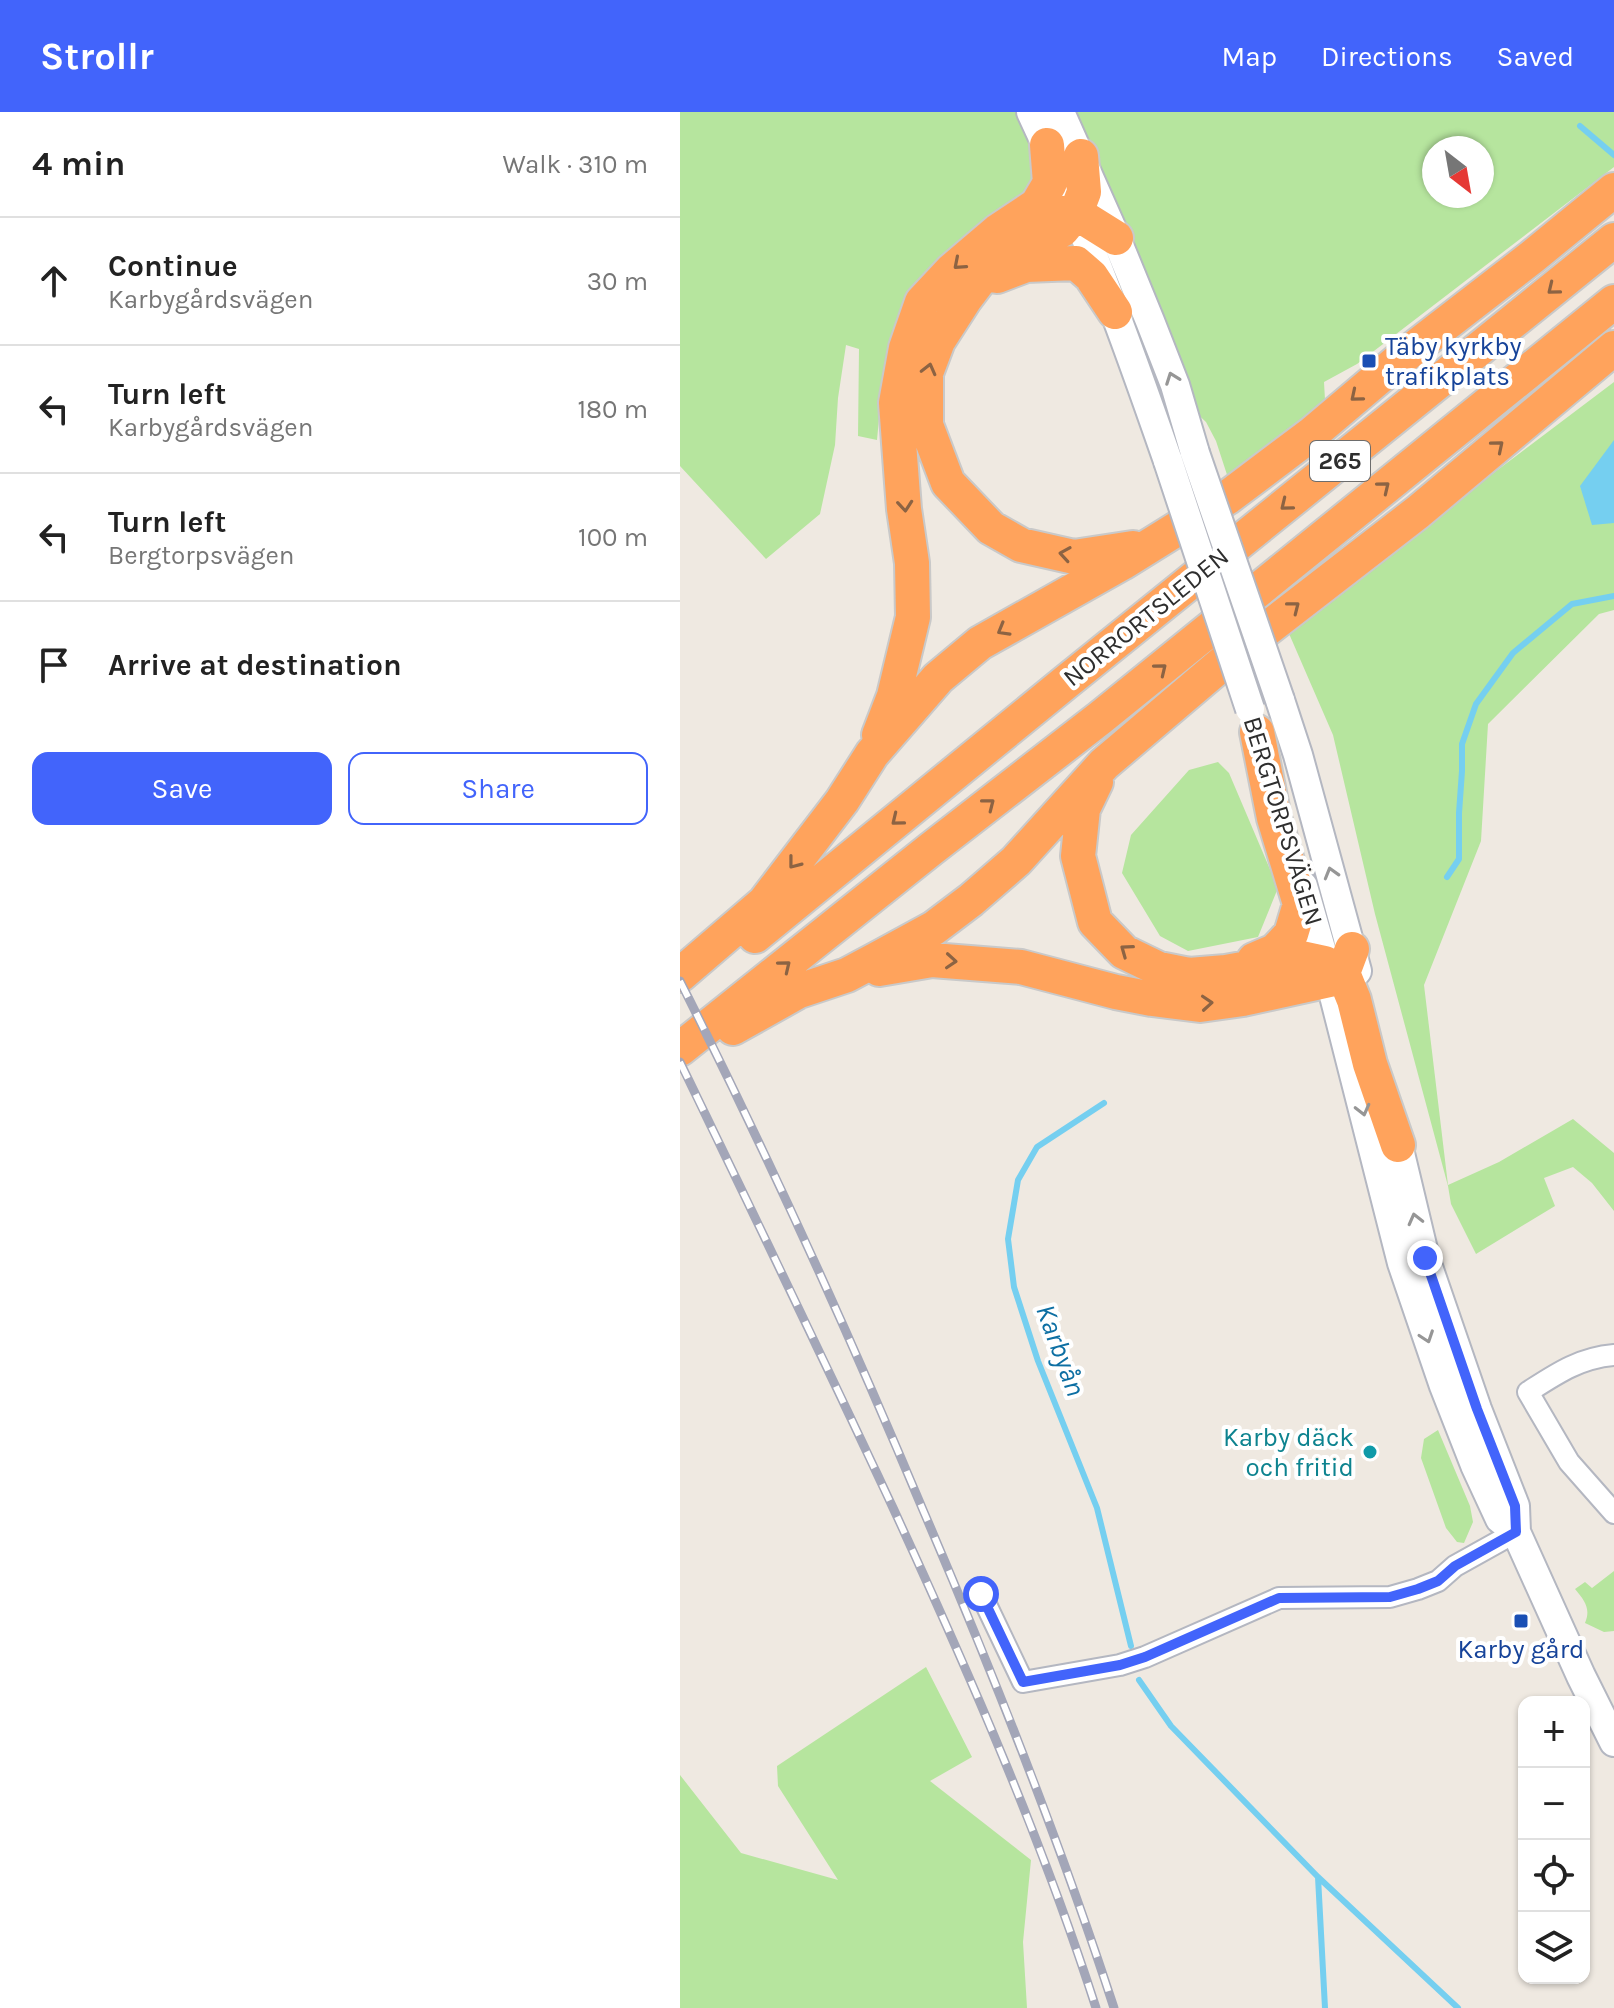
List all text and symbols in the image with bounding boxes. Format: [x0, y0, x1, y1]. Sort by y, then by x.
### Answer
text: Strollr [40, 34, 154, 79]
text: Map [1222, 40, 1277, 73]
text: Directions [1321, 40, 1453, 73]
text: Saved [1497, 40, 1574, 73]
north arrow [1422, 136, 1494, 208]
text: 4 min [32, 144, 125, 184]
text: Walk · 310 m [502, 149, 648, 180]
text: Continue [108, 248, 238, 284]
one-way arrow [953, 255, 968, 269]
icon: ahead [32, 259, 76, 303]
text: 30 m [587, 266, 648, 297]
one-way arrow [1548, 279, 1562, 294]
text: Karbygårdsvägen [108, 284, 313, 315]
place label: Täby kyrkby trafikplats [1385, 331, 1522, 392]
marker: Täby kyrkby trafikplats [1360, 352, 1378, 370]
one-way arrow [920, 363, 937, 377]
one-way arrow [1165, 372, 1182, 386]
text: Turn left [108, 376, 226, 412]
one-way arrow [1351, 386, 1366, 401]
icon: left [32, 387, 76, 431]
text: 180 m [578, 394, 648, 425]
text: Karbygårdsvägen [108, 412, 313, 443]
road number: 265 [1310, 441, 1370, 481]
one-way arrow [1488, 441, 1503, 455]
one-way arrow [1375, 482, 1389, 497]
one-way arrow [1280, 495, 1295, 510]
one-way arrow [896, 500, 913, 513]
text: Turn left [108, 504, 226, 540]
icon: left [32, 515, 76, 559]
text: 100 m [578, 522, 648, 553]
text: Bergtorpsvägen [108, 540, 295, 571]
street label: NORRORTSLEDEN [1057, 541, 1235, 693]
one-way arrow [1058, 546, 1071, 563]
one-way arrow [1285, 603, 1300, 617]
one-way arrow [997, 620, 1012, 636]
icon: arrive [32, 643, 76, 687]
text: Arrive at destination [108, 647, 402, 683]
one-way arrow [1152, 664, 1166, 679]
street label: BERGTORPSVÄGEN [1236, 713, 1330, 929]
button: Save [32, 752, 332, 825]
button: Share [348, 752, 648, 825]
one-way arrow [980, 800, 995, 814]
one-way arrow [891, 810, 906, 824]
one-way arrow [790, 854, 804, 869]
one-way arrow [1324, 867, 1341, 881]
one-way arrow [1120, 945, 1134, 960]
one-way arrow [945, 952, 958, 969]
one-way arrow [776, 961, 790, 976]
one-way arrow [1201, 995, 1214, 1012]
one-way arrow [1353, 1103, 1370, 1117]
one-way arrow [1408, 1213, 1425, 1226]
route end [1407, 1240, 1443, 1276]
water label: Karbyån [1029, 1300, 1093, 1400]
one-way arrow [1418, 1329, 1434, 1343]
place label: Karby däck och fritid [1223, 1422, 1354, 1483]
marker: Karby däck och fritid [1361, 1443, 1379, 1461]
route start [963, 1576, 999, 1612]
marker: Karby gård [1512, 1612, 1530, 1630]
place label: Karby gård [1458, 1634, 1584, 1665]
map controls [1518, 1696, 1590, 1984]
button: + [1518, 1696, 1590, 1768]
button: − [1518, 1768, 1590, 1840]
button: locate [1518, 1840, 1590, 1912]
button: layers [1518, 1912, 1590, 1984]

